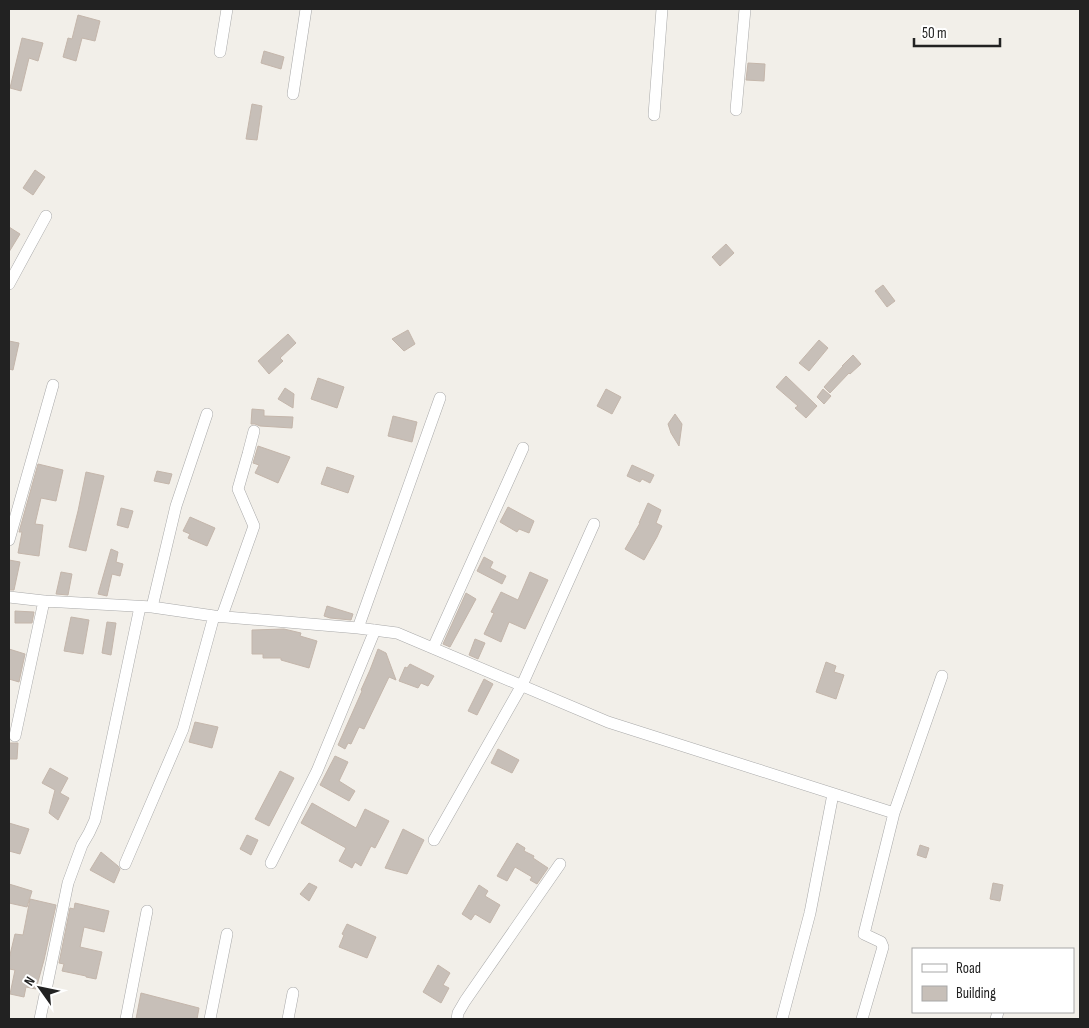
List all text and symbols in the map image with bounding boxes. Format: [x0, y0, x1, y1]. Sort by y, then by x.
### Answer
scale bar [914, 15, 1000, 47]
text: 50 m [922, 24, 947, 43]
legend [912, 948, 1074, 1013]
text: Road [956, 959, 981, 978]
north arrow [15, 963, 65, 1013]
text: N [20, 973, 39, 989]
text: Building [956, 984, 996, 1003]

